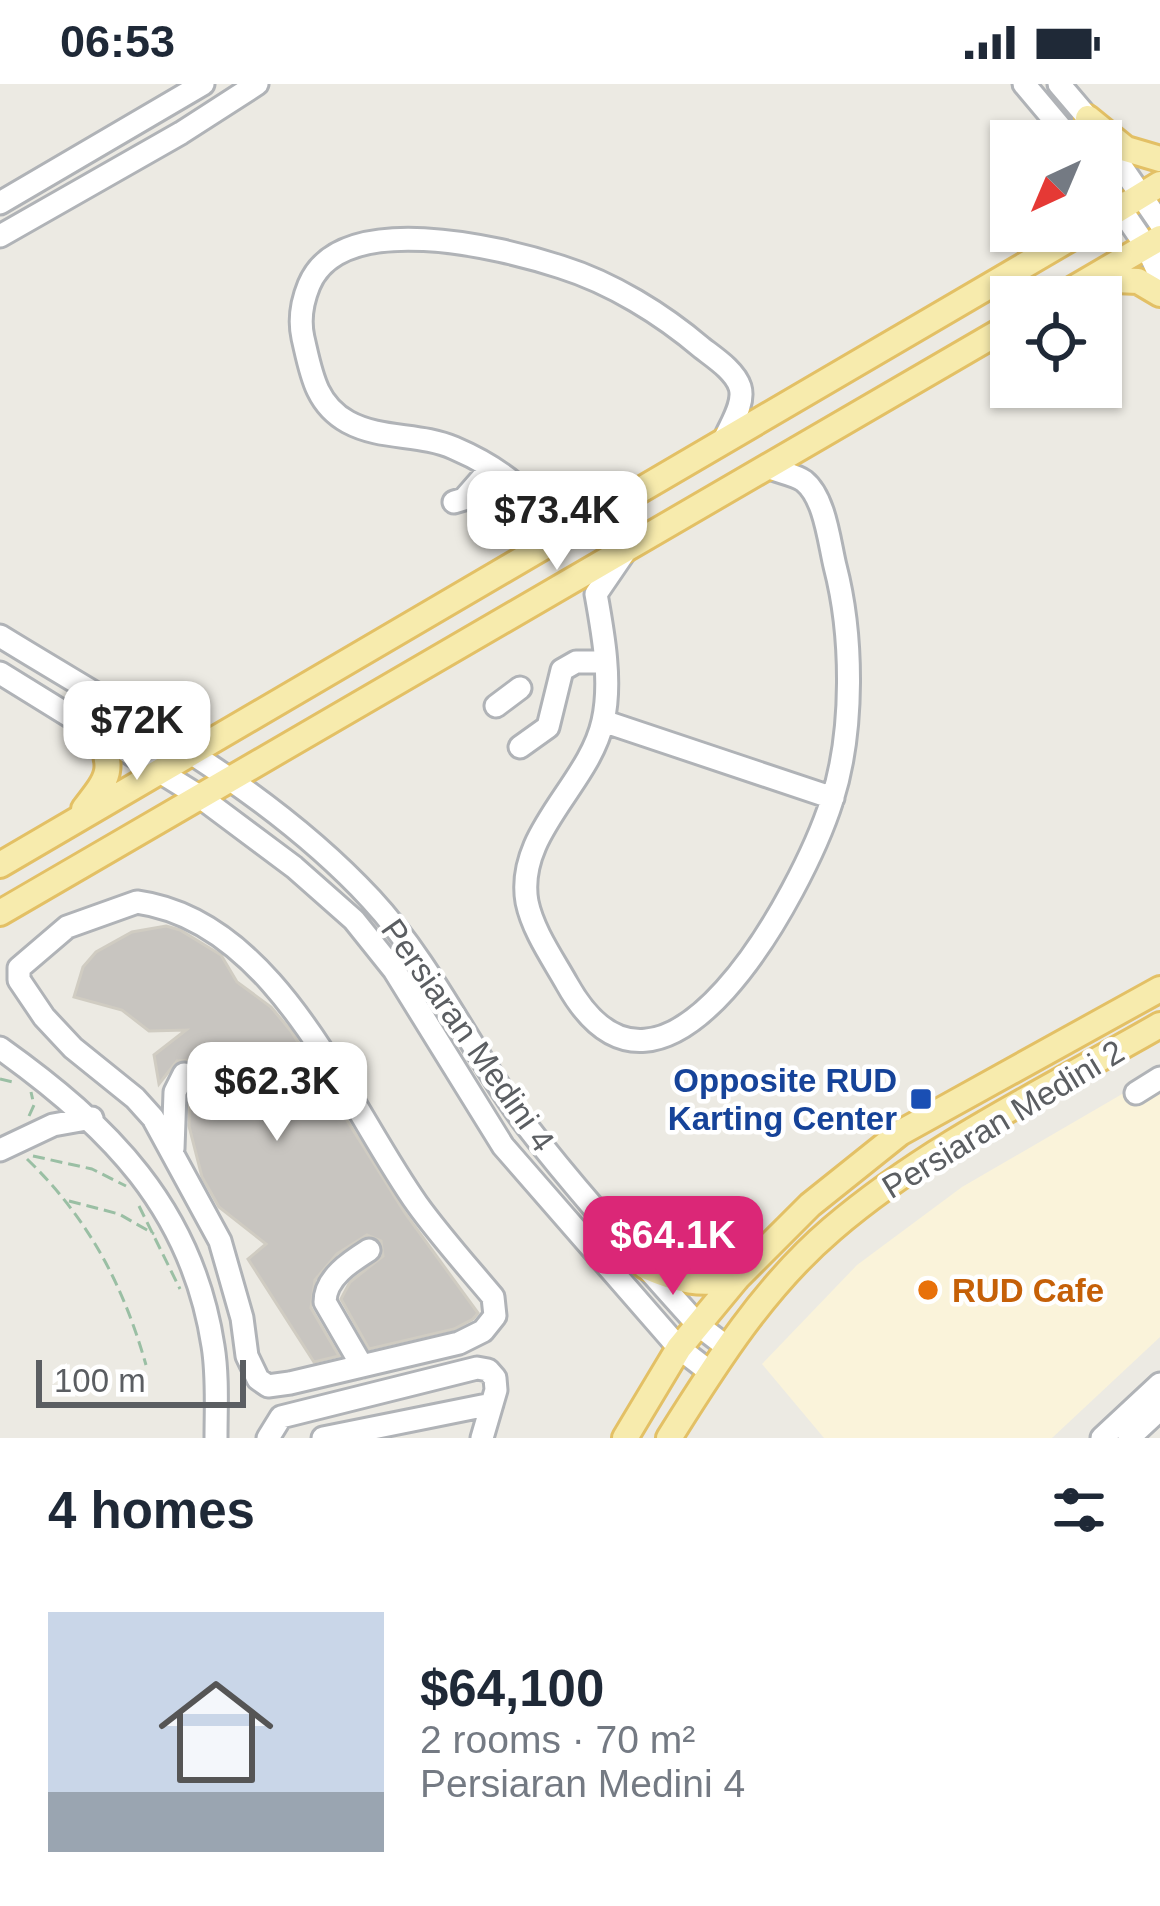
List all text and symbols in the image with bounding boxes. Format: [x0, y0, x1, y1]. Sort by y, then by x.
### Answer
text: 06:53 [60, 16, 175, 67]
north arrow [990, 120, 1122, 252]
map controls [990, 120, 1122, 408]
button: locate [990, 276, 1122, 408]
pin: $73.4K [459, 471, 655, 573]
text: $73.4K [494, 488, 620, 531]
pin: $72K [66, 681, 208, 783]
text: $72K [90, 698, 184, 741]
street label: Persiaran Medini 4 [374, 912, 562, 1158]
street label: Persiaran Medini 2 [876, 1032, 1130, 1206]
pin: $62.3K [179, 1042, 375, 1144]
text: $62.3K [214, 1059, 340, 1102]
place label: Opposite RUD Karting Center [668, 1062, 897, 1137]
marker: Opposite RUD Karting Center [908, 1086, 934, 1112]
pin: $64.1K [575, 1196, 771, 1298]
text: $64.1K [610, 1213, 736, 1256]
place label: RUD Cafe [952, 1272, 1104, 1309]
marker: RUD Cafe [915, 1277, 941, 1303]
scale bar [36, 1354, 246, 1407]
text: 100 m [54, 1362, 146, 1399]
icon: filters [1046, 1477, 1112, 1543]
text: 4 homes [48, 1482, 255, 1539]
icon: home [144, 1660, 288, 1804]
text: $64,100 [420, 1660, 604, 1717]
text: 2 rooms · 70 m² [420, 1718, 695, 1761]
text: Persiaran Medini 4 [420, 1762, 745, 1805]

